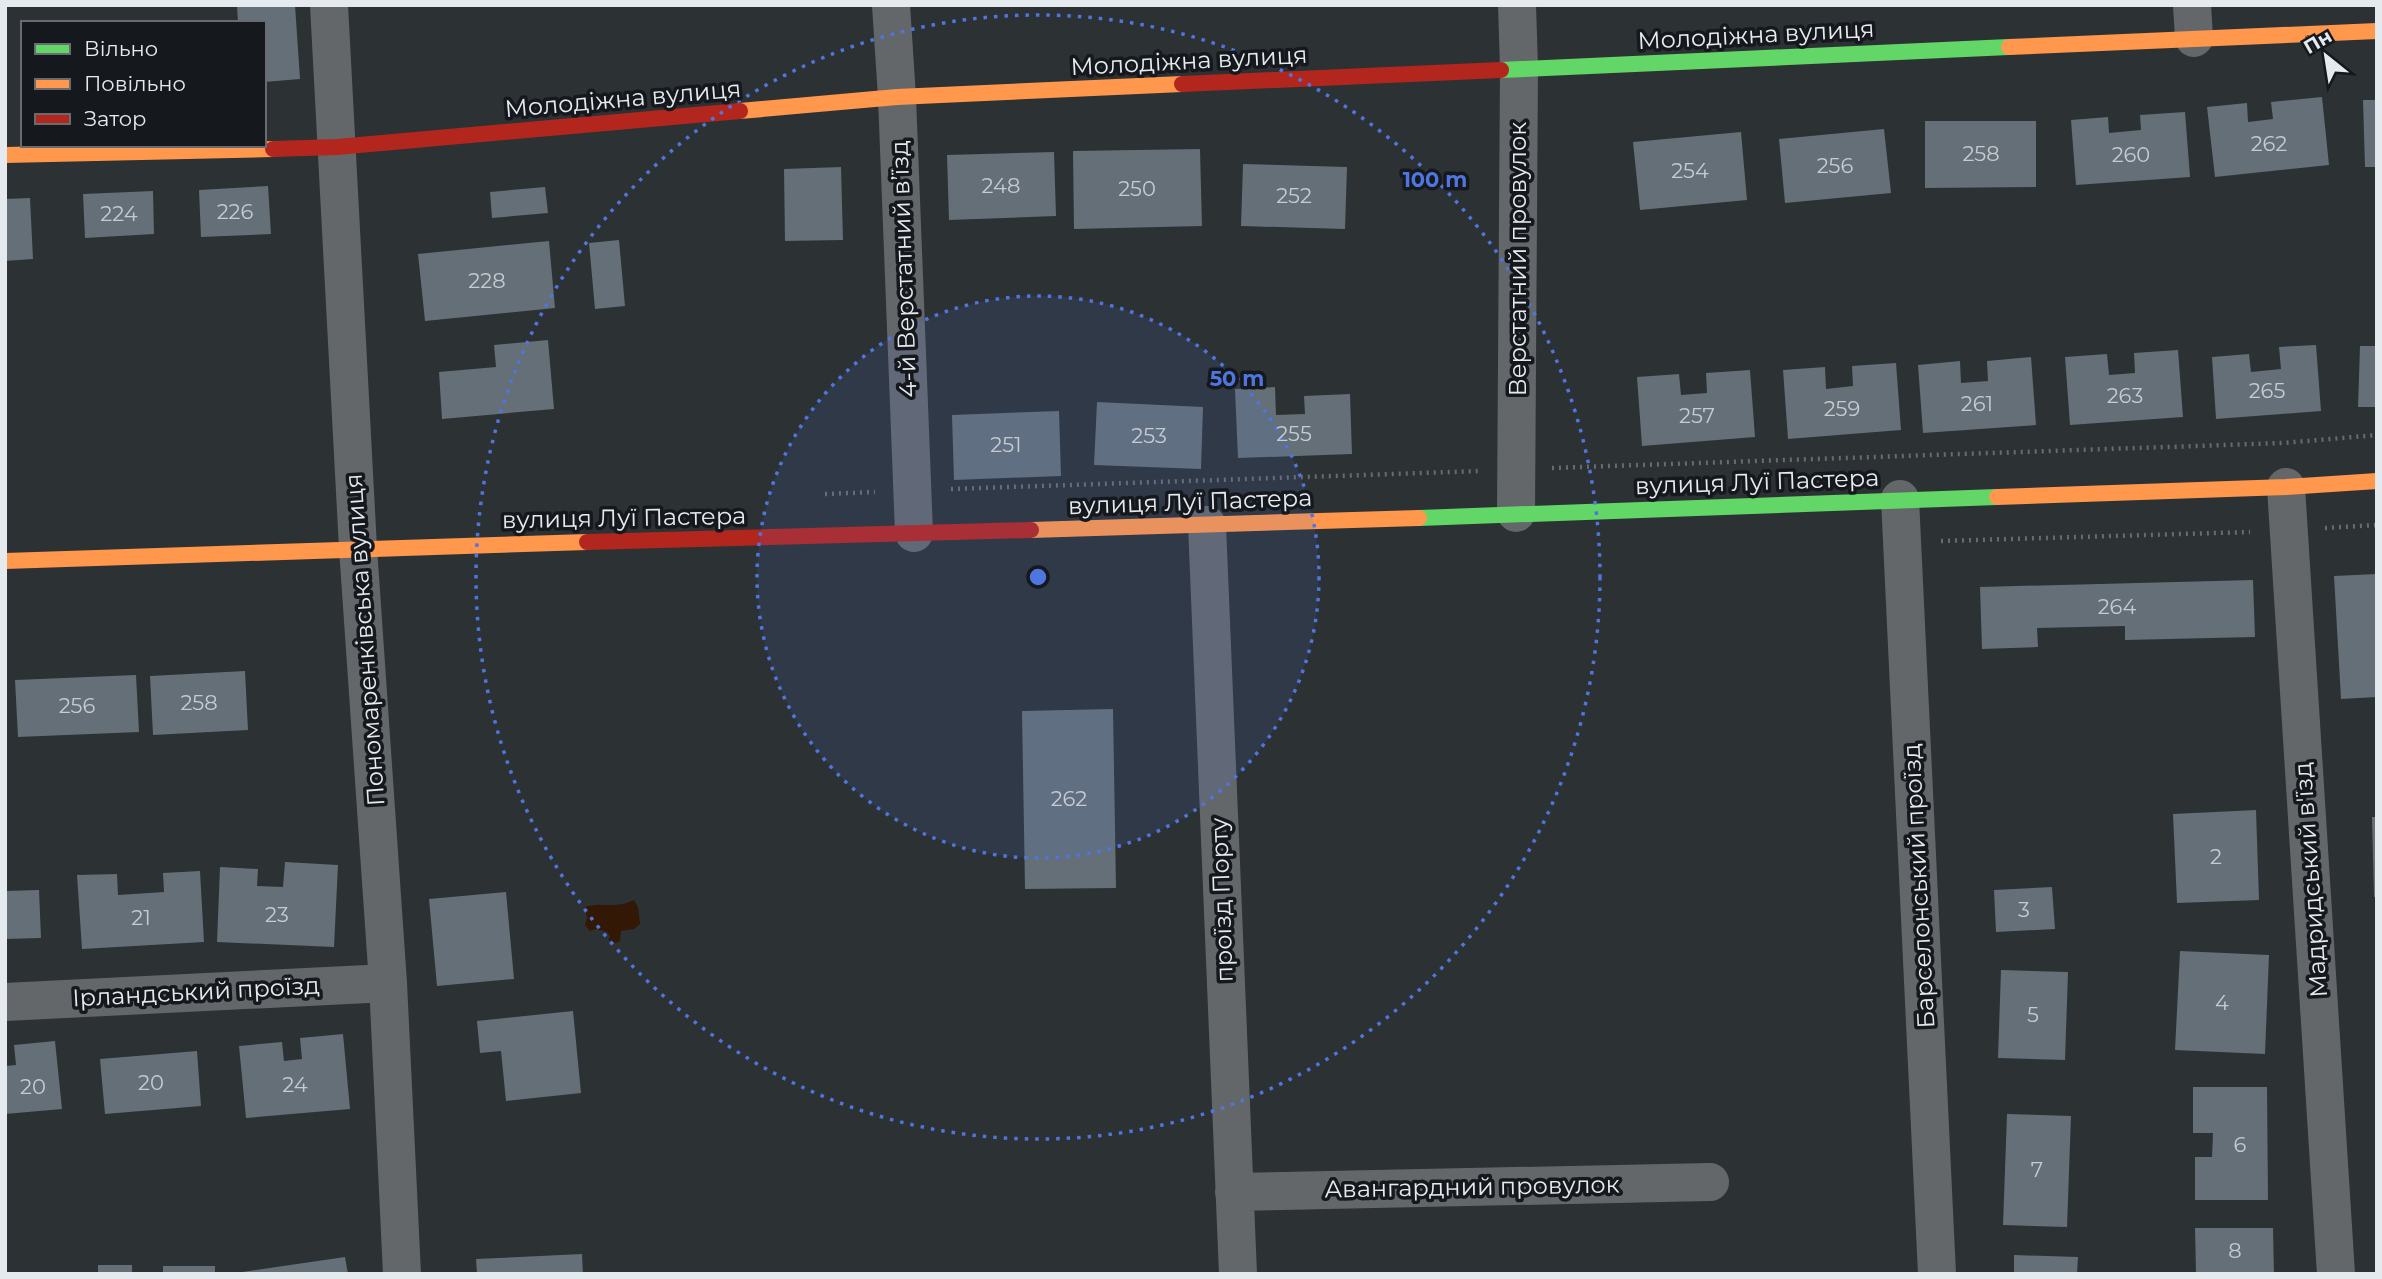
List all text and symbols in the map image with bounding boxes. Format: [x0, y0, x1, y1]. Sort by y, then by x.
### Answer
street label: Молодіжна вулиця [1637, 14, 1875, 55]
legend [21, 21, 266, 147]
north arrow [2291, 21, 2361, 91]
text: Пн [2300, 25, 2336, 59]
text: Вільно [84, 36, 158, 61]
street label: Молодіжна вулиця [1070, 40, 1308, 81]
text: Повільно [84, 71, 186, 96]
street label: Молодіжна вулиця [504, 74, 742, 123]
text: Затор [84, 106, 146, 131]
street label: Верстатний провулок [1503, 122, 1532, 396]
house number: 262 [2251, 131, 2287, 156]
street label: 4-й Верстатний в’їзд [885, 140, 922, 398]
house number: 258 [1962, 141, 2000, 166]
house number: 260 [2112, 142, 2150, 167]
house number: 256 [1817, 153, 1854, 178]
house number: 254 [1671, 158, 1709, 183]
text: 100 m [1403, 167, 1467, 192]
house number: 248 [982, 173, 1020, 198]
house number: 250 [1118, 176, 1156, 201]
house number: 252 [1276, 183, 1312, 208]
house number: 226 [217, 199, 254, 224]
house number: 224 [100, 201, 138, 226]
house number: 228 [468, 268, 506, 293]
text: 50 m [1210, 366, 1264, 391]
house number: 265 [2249, 378, 2285, 403]
house number: 263 [2107, 383, 2143, 408]
house number: 261 [1961, 391, 1993, 416]
house number: 259 [1824, 396, 1860, 421]
house number: 257 [1679, 403, 1715, 428]
house number: 255 [1276, 421, 1312, 446]
house number: 253 [1131, 423, 1167, 448]
house number: 251 [990, 432, 1022, 457]
street label: вулиця Луї Пастера [1634, 463, 1880, 500]
street label: Пономаренківська вулиця [338, 473, 391, 807]
street label: вулиця Луї Пастера [1067, 483, 1313, 520]
street label: вулиця Луї Пастера [502, 501, 746, 534]
centre of rings [1026, 565, 1050, 589]
house number: 264 [2098, 594, 2136, 619]
house number: 258 [180, 690, 218, 715]
house number: 256 [59, 693, 96, 718]
street label: Барселонський проїзд [1897, 743, 1940, 1029]
street label: Мадридський в'їзд [2288, 761, 2333, 999]
house number: 262 [1051, 786, 1087, 811]
street label: проїзд Порту [1204, 817, 1239, 983]
house number: 2 [2210, 844, 2222, 869]
house number: 3 [2018, 897, 2030, 922]
house number: 23 [265, 902, 289, 927]
house number: 21 [131, 905, 151, 930]
street label: Ірландський проїзд [71, 971, 321, 1012]
house number: 4 [2215, 990, 2229, 1015]
house number: 5 [2027, 1002, 2039, 1027]
house number: 20 [138, 1070, 164, 1095]
house number: 24 [282, 1072, 308, 1097]
house number: 20 [20, 1074, 46, 1099]
house number: 6 [2234, 1132, 2247, 1157]
house number: 7 [2031, 1157, 2043, 1182]
street label: Авангардний провулок [1324, 1169, 1620, 1204]
house number: 8 [2228, 1238, 2242, 1263]

